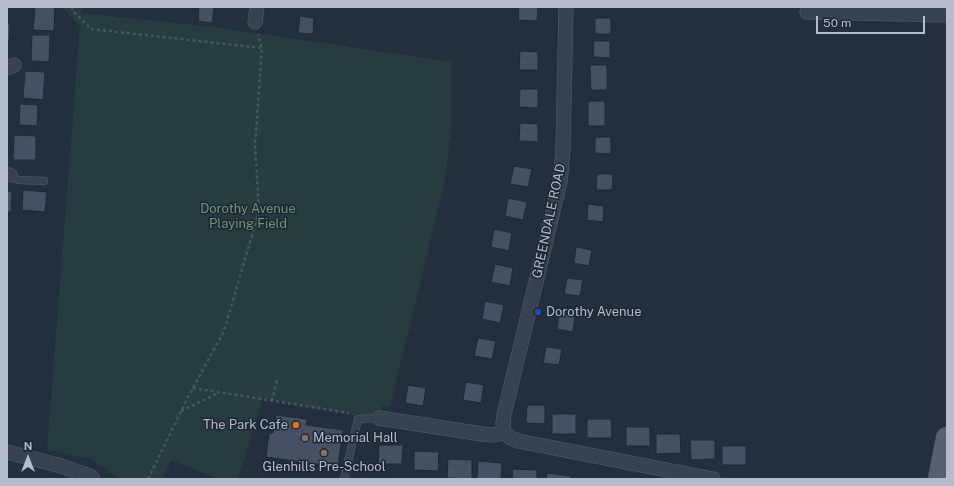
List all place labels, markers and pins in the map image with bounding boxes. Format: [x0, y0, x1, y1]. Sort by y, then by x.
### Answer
place label: Dorothy Avenue [546, 304, 641, 320]
marker: Dorothy Avenue [533, 307, 543, 317]
place label: The Park Cafe [203, 417, 288, 433]
marker: The Park Cafe [291, 420, 301, 430]
place label: Memorial Hall [313, 430, 398, 446]
marker: Memorial Hall [300, 433, 310, 443]
marker: Glenhills Pre-School [319, 448, 329, 458]
place label: Glenhills Pre-School [262, 459, 386, 475]

